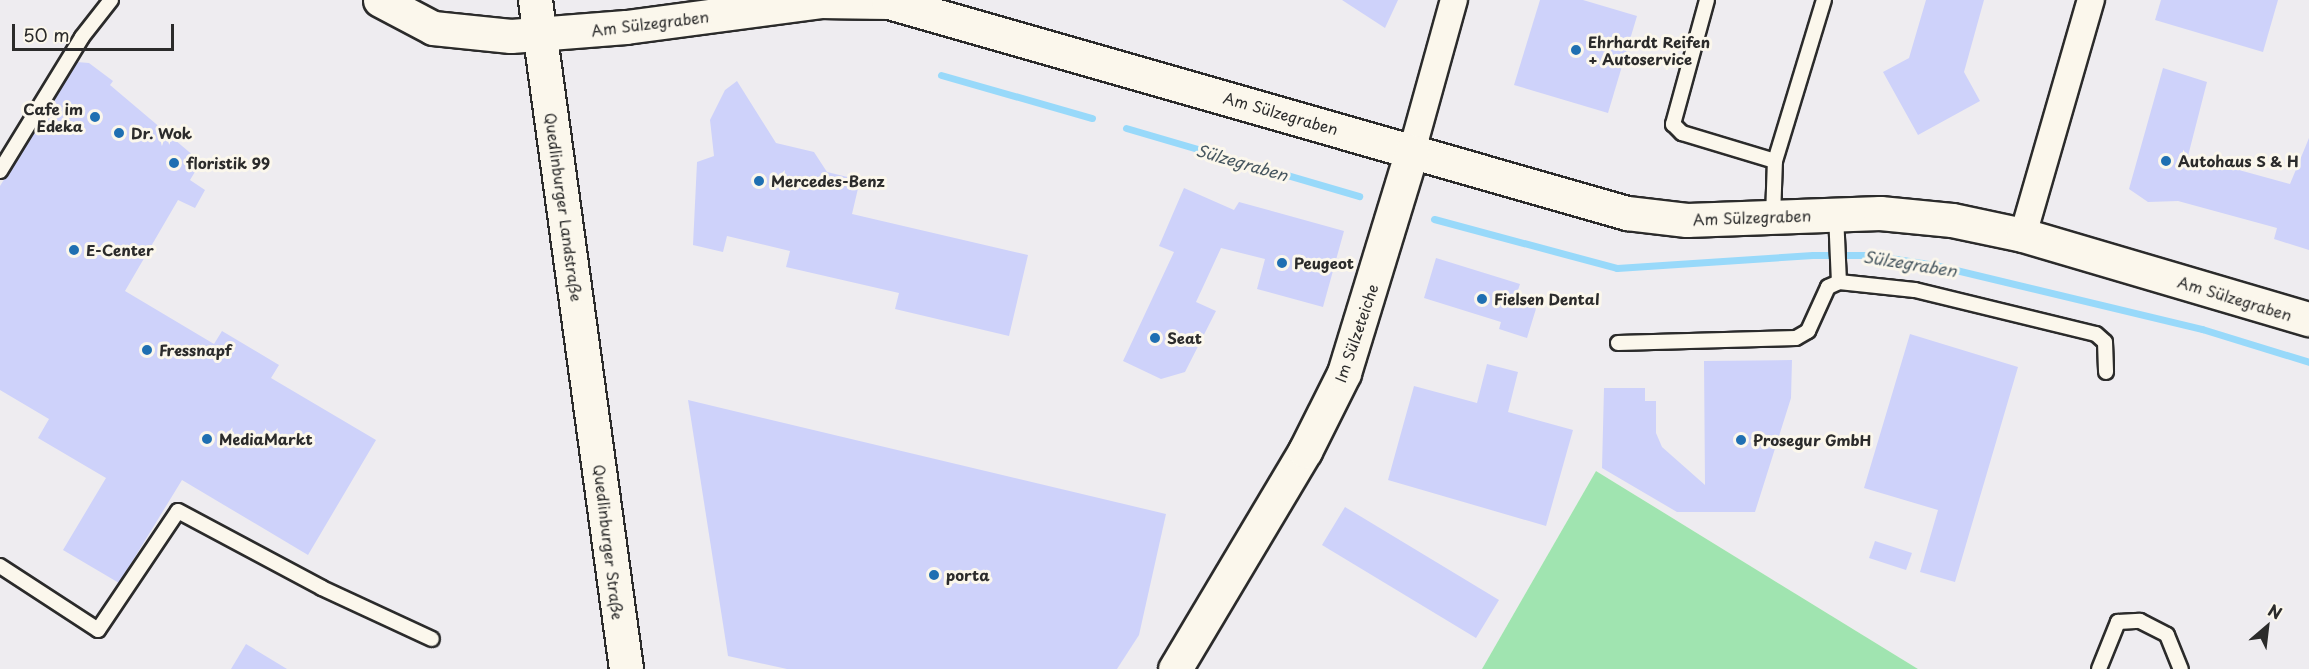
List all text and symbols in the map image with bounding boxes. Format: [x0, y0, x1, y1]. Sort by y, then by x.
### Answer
street label: Am Sülzegraben [590, 7, 710, 39]
scale bar [15, 12, 177, 50]
text: 50 m [23, 21, 70, 48]
place label: Ehrhardt Reifen + Autoservice [1588, 32, 1709, 67]
marker: Ehrhardt Reifen + Autoservice [1569, 43, 1583, 57]
street label: Am Sülzegraben [1222, 88, 1340, 138]
place label: Cafe im Edeka [24, 99, 83, 134]
marker: Cafe im Edeka [88, 110, 102, 124]
street label: Quedlinburger Landstraße [542, 111, 586, 303]
place label: Dr. Wok [131, 124, 193, 142]
marker: Dr. Wok [112, 126, 126, 140]
water label: Sülzegraben [1194, 140, 1290, 184]
place label: Autohaus S & H [2178, 152, 2299, 170]
place label: floristik 99 [186, 154, 271, 172]
marker: Autohaus S & H [2159, 154, 2173, 168]
marker: floristik 99 [167, 156, 181, 170]
place label: Mercedes-Benz [771, 172, 885, 190]
marker: Mercedes-Benz [752, 174, 766, 188]
street label: Am Sülzegraben [1692, 206, 1812, 228]
place label: E-Center [86, 241, 154, 259]
marker: E-Center [67, 243, 81, 257]
water label: Sülzegraben [1862, 246, 1958, 280]
place label: Peugeot [1294, 254, 1354, 272]
marker: Peugeot [1275, 256, 1289, 270]
street label: Am Sülzegraben [2176, 272, 2294, 324]
street label: Im Sülzeteiche [1331, 281, 1381, 385]
place label: Fielsen Dental [1494, 290, 1600, 308]
marker: Fielsen Dental [1475, 292, 1489, 306]
place label: Seat [1167, 329, 1202, 347]
marker: Seat [1148, 331, 1162, 345]
place label: Fressnapf [159, 341, 232, 359]
marker: Fressnapf [140, 343, 154, 357]
place label: MediaMarkt [219, 430, 313, 448]
place label: Prosegur GmbH [1753, 431, 1872, 449]
marker: MediaMarkt [200, 432, 214, 446]
marker: Prosegur GmbH [1734, 433, 1748, 447]
street label: Quedlinburger Straße [590, 463, 628, 621]
place label: porta [946, 566, 990, 584]
marker: porta [927, 568, 941, 582]
north arrow [2237, 597, 2297, 657]
text: N [2264, 598, 2287, 625]

